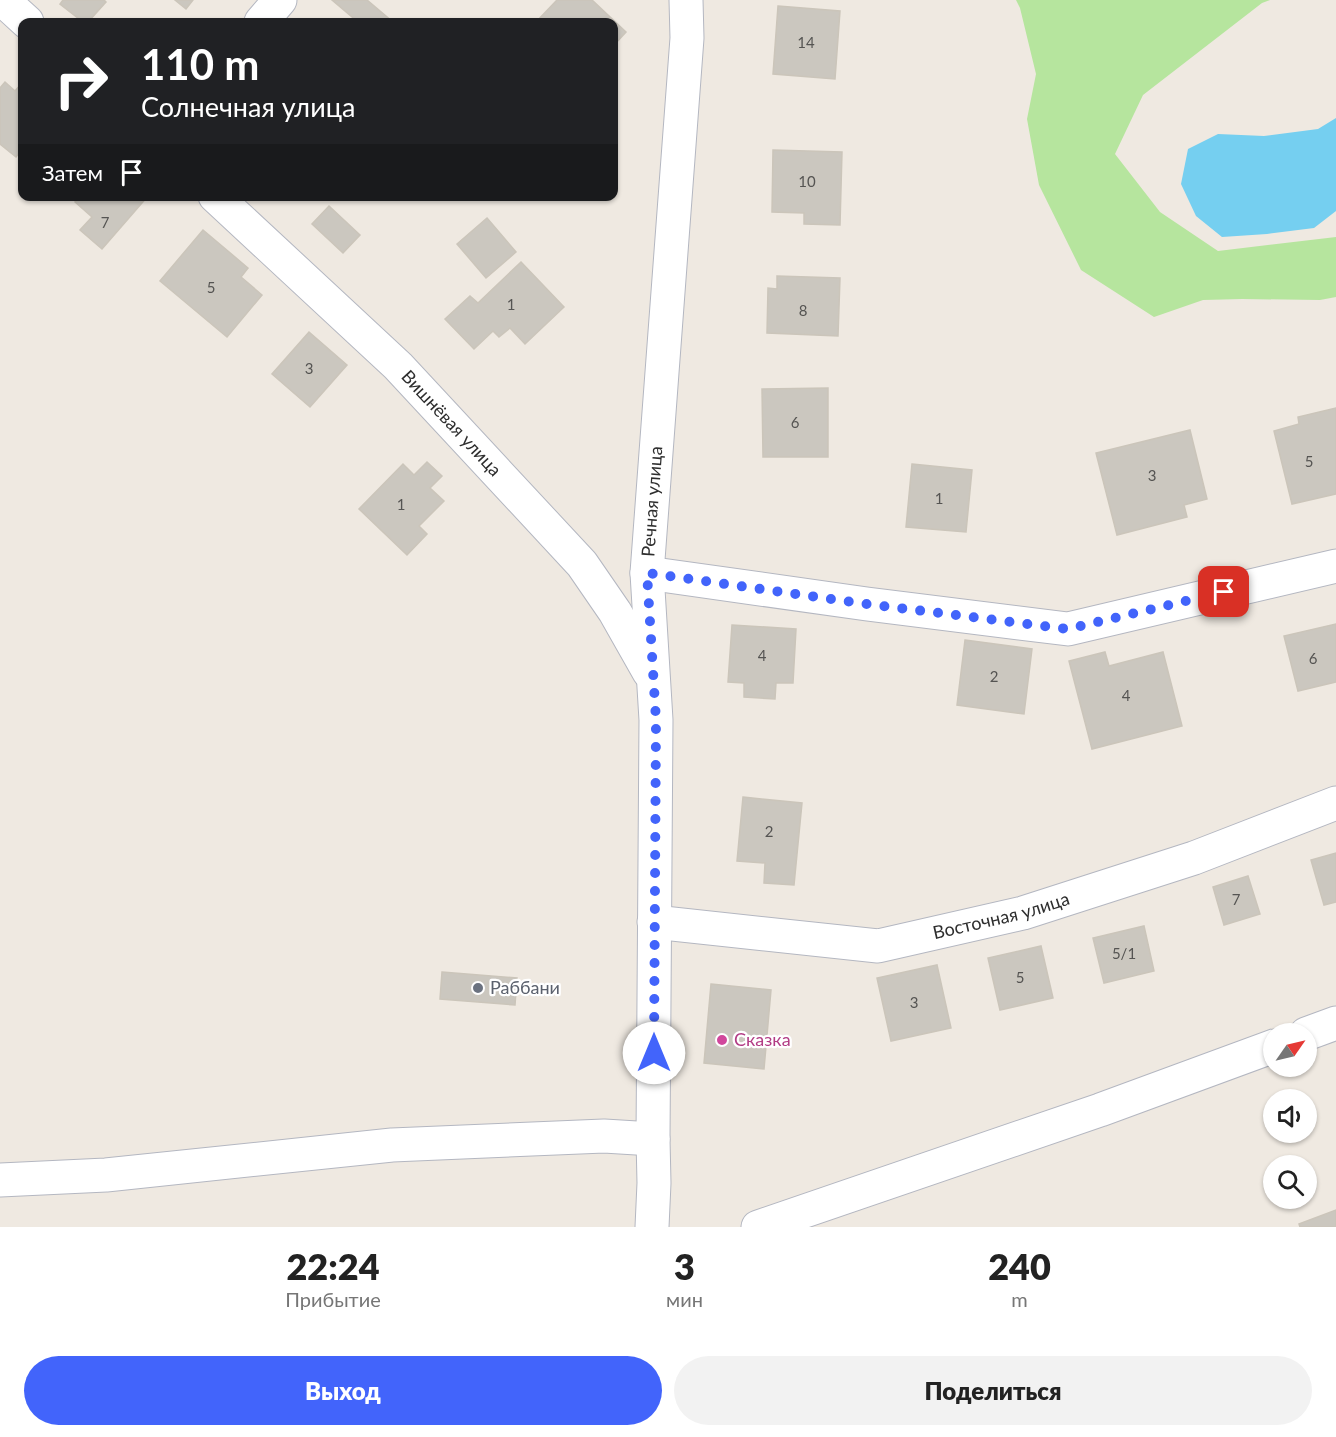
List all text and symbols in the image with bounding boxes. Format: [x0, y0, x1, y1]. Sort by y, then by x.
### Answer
house number: 14 [797, 33, 815, 51]
text: 110 m [141, 39, 259, 89]
icon: right [42, 42, 120, 120]
text: Солнечная улица [141, 90, 355, 123]
icon: arrive [115, 156, 148, 189]
text: Затем [42, 159, 103, 186]
house number: 10 [798, 172, 816, 190]
house number: 7 [101, 213, 110, 231]
house number: 5 [207, 278, 215, 296]
house number: 1 [507, 295, 515, 313]
house number: 8 [799, 301, 807, 319]
house number: 3 [305, 359, 313, 377]
street label: Вишнёвая улица [397, 365, 507, 480]
house number: 6 [791, 413, 800, 431]
street label: Речная улица [636, 445, 666, 558]
house number: 5 [1305, 452, 1313, 470]
house number: 3 [1148, 466, 1156, 484]
house number: 1 [935, 489, 943, 507]
house number: 1 [397, 495, 405, 513]
pin [1198, 566, 1249, 617]
icon: arrive [1207, 575, 1240, 608]
house number: 4 [758, 646, 767, 664]
house number: 6 [1309, 649, 1318, 667]
house number: 2 [990, 667, 998, 685]
house number: 4 [1122, 686, 1131, 704]
house number: 2 [765, 822, 773, 840]
street label: Восточная улица [930, 887, 1072, 943]
house number: 7 [1232, 890, 1241, 908]
house number: 5/1 [1112, 944, 1136, 962]
house number: 5 [1016, 968, 1024, 986]
place label: Раббани [490, 976, 560, 998]
marker: Раббани [471, 981, 485, 995]
house number: 3 [910, 993, 918, 1011]
position arrow [622, 1021, 686, 1085]
north arrow [1263, 1023, 1317, 1077]
map controls [1263, 1023, 1317, 1209]
place label: Сказка [734, 1028, 791, 1050]
marker: Сказка [715, 1033, 729, 1047]
button: sound [1263, 1089, 1317, 1143]
button: search [1263, 1155, 1317, 1209]
text: 22:24 [286, 1244, 380, 1288]
text: 3 [674, 1244, 695, 1288]
text: 240 [988, 1244, 1051, 1288]
text: Прибытие [285, 1287, 381, 1311]
text: мин [666, 1287, 703, 1311]
text: m [1011, 1287, 1028, 1311]
button: Выход [24, 1356, 662, 1425]
button: Поделиться [674, 1356, 1312, 1425]

